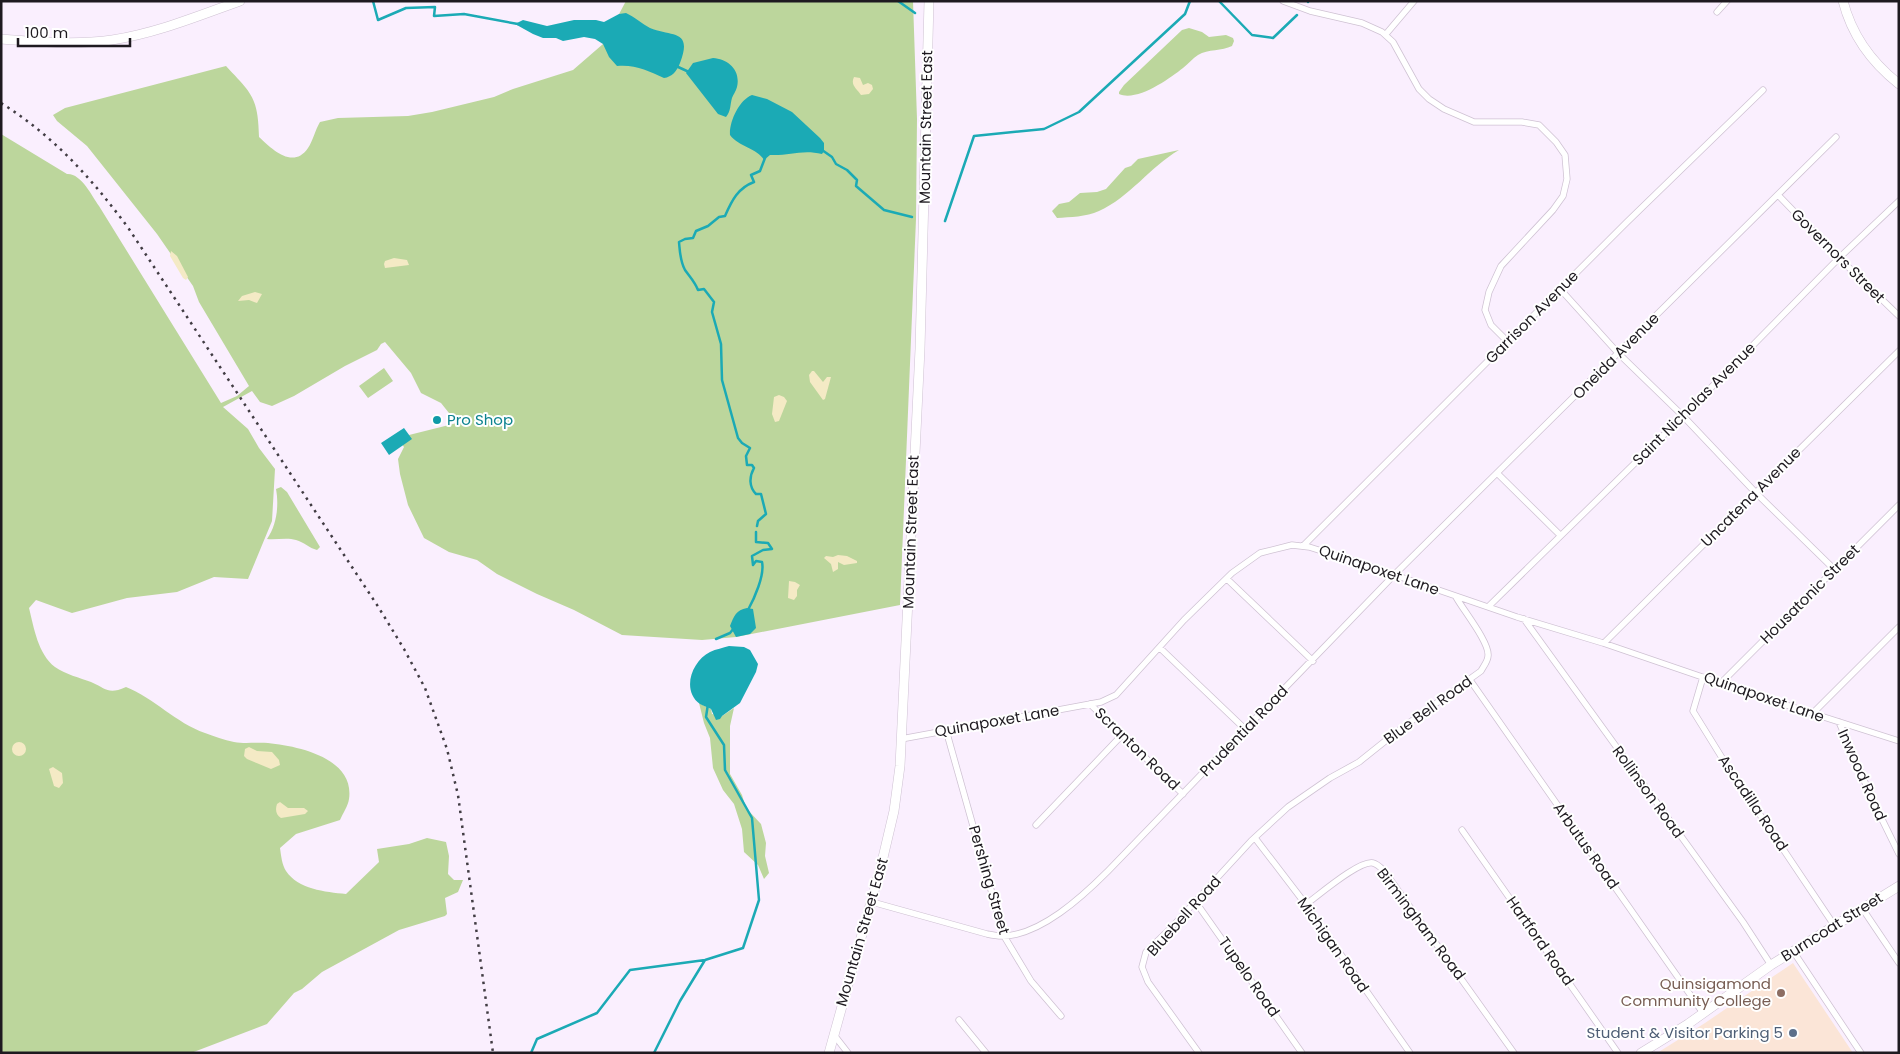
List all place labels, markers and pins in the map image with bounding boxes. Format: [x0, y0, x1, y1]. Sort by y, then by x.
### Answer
place label: Pro Shop [447, 409, 513, 430]
marker: Pro Shop [431, 414, 443, 426]
place label: Quinsigamond Community College [1621, 973, 1771, 1011]
marker: Quinsigamond Community College [1775, 987, 1787, 999]
place label: Student & Visitor Parking 5 [1587, 1022, 1783, 1043]
marker: Student & Visitor Parking 5 [1787, 1027, 1799, 1039]

